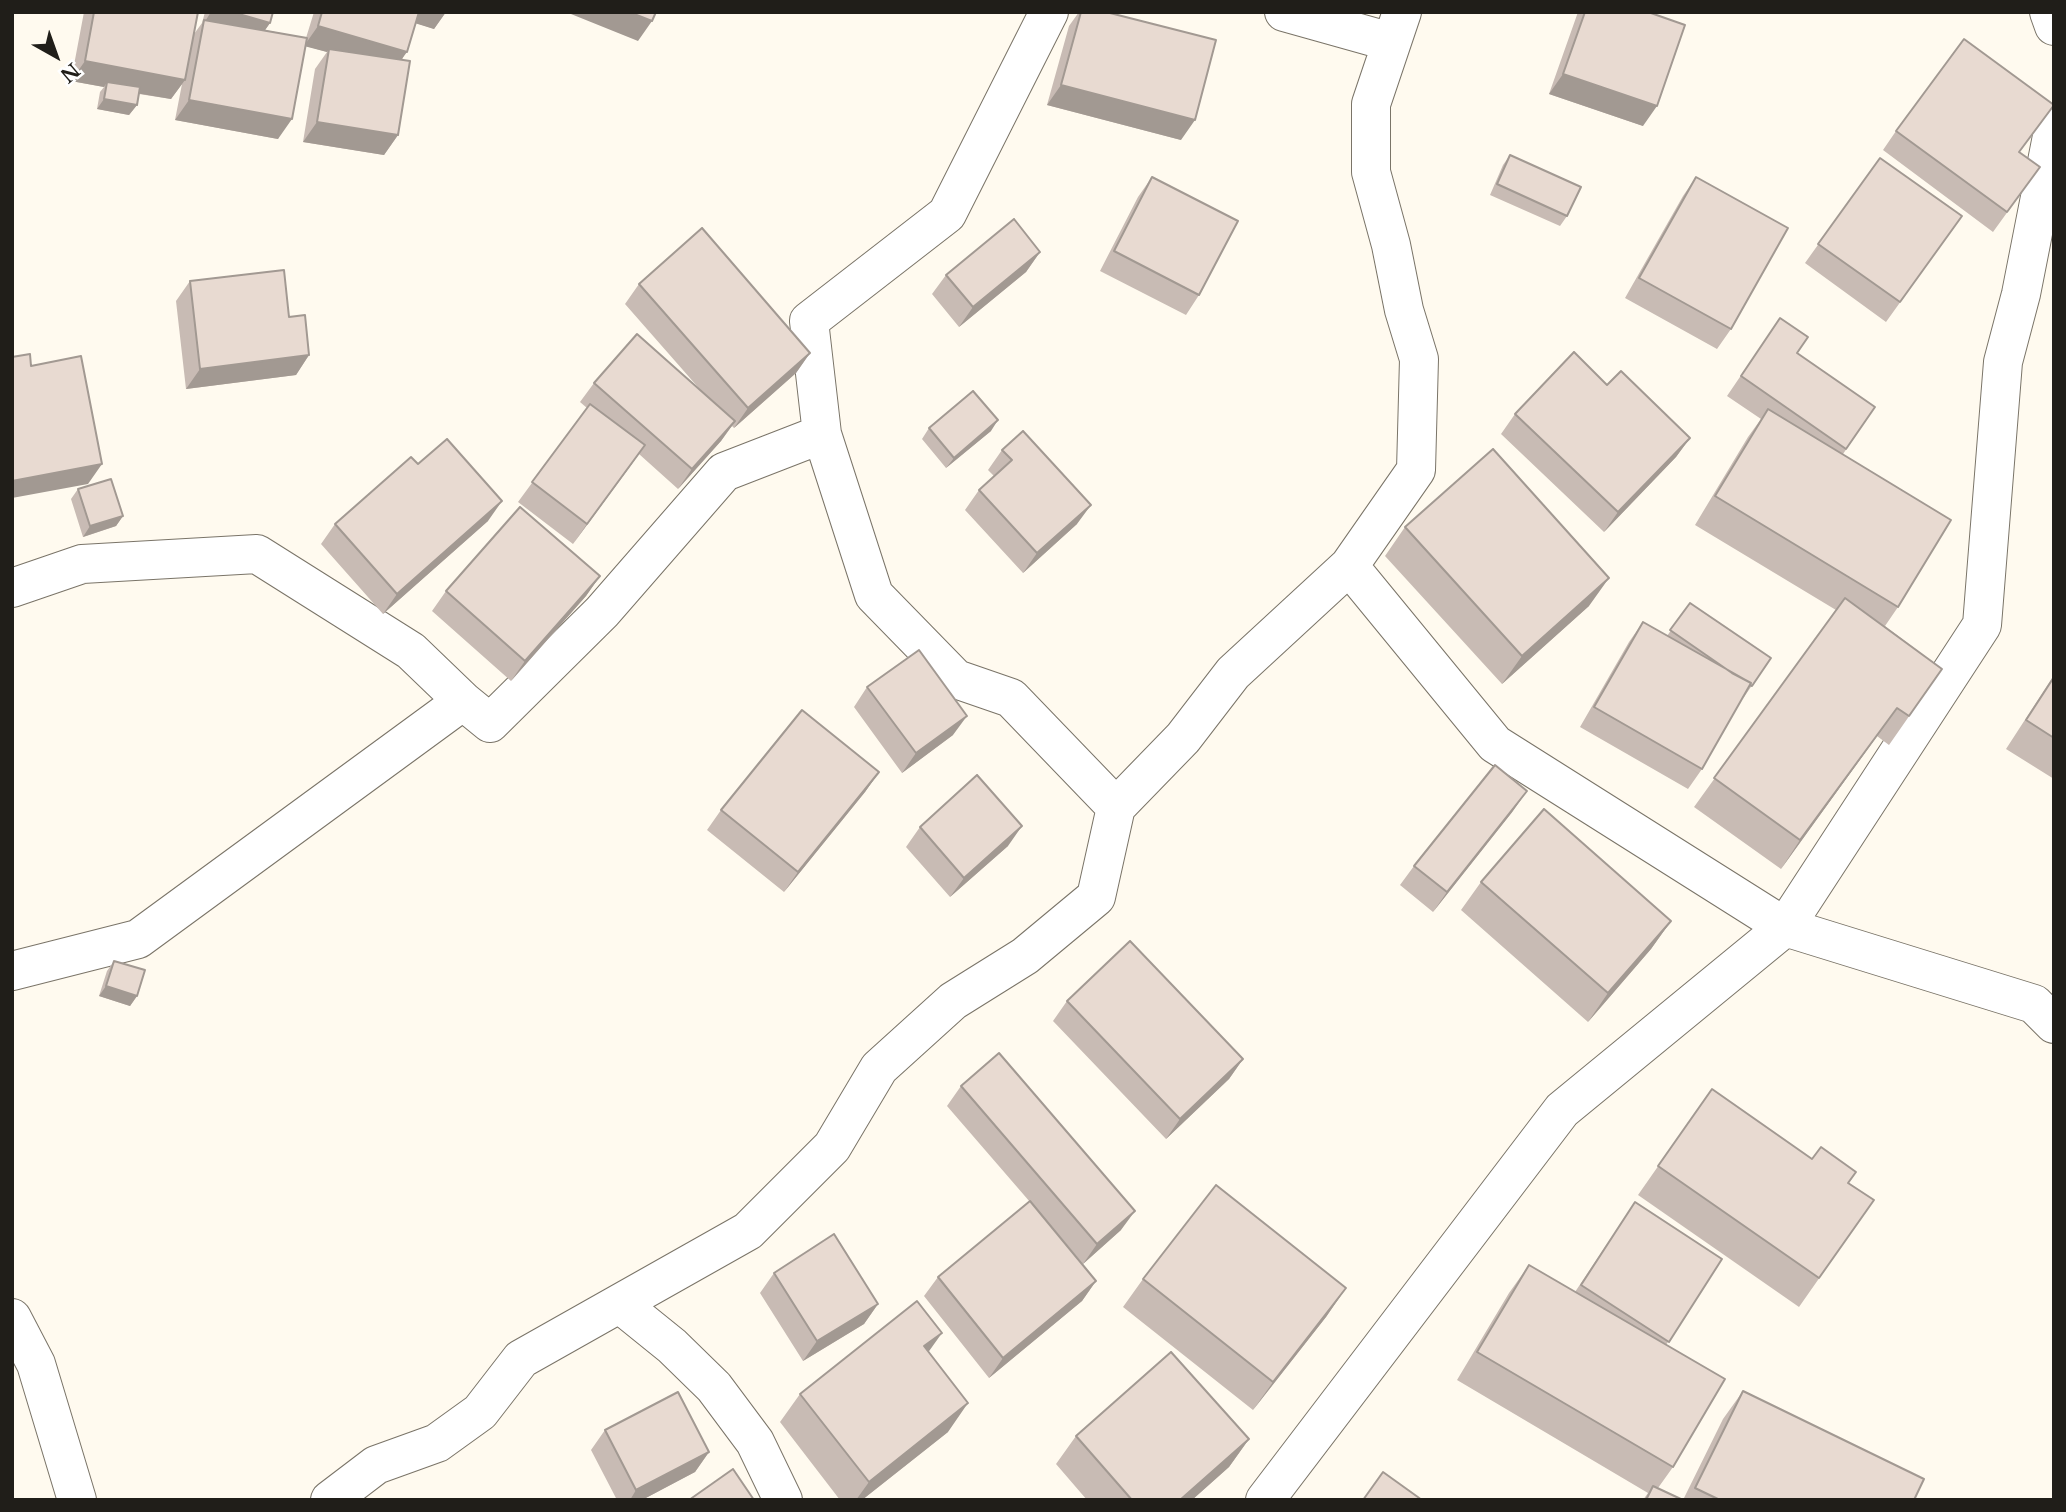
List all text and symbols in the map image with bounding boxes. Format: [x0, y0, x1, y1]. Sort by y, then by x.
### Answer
north arrow [21, 21, 91, 91]
text: N [56, 58, 84, 87]

